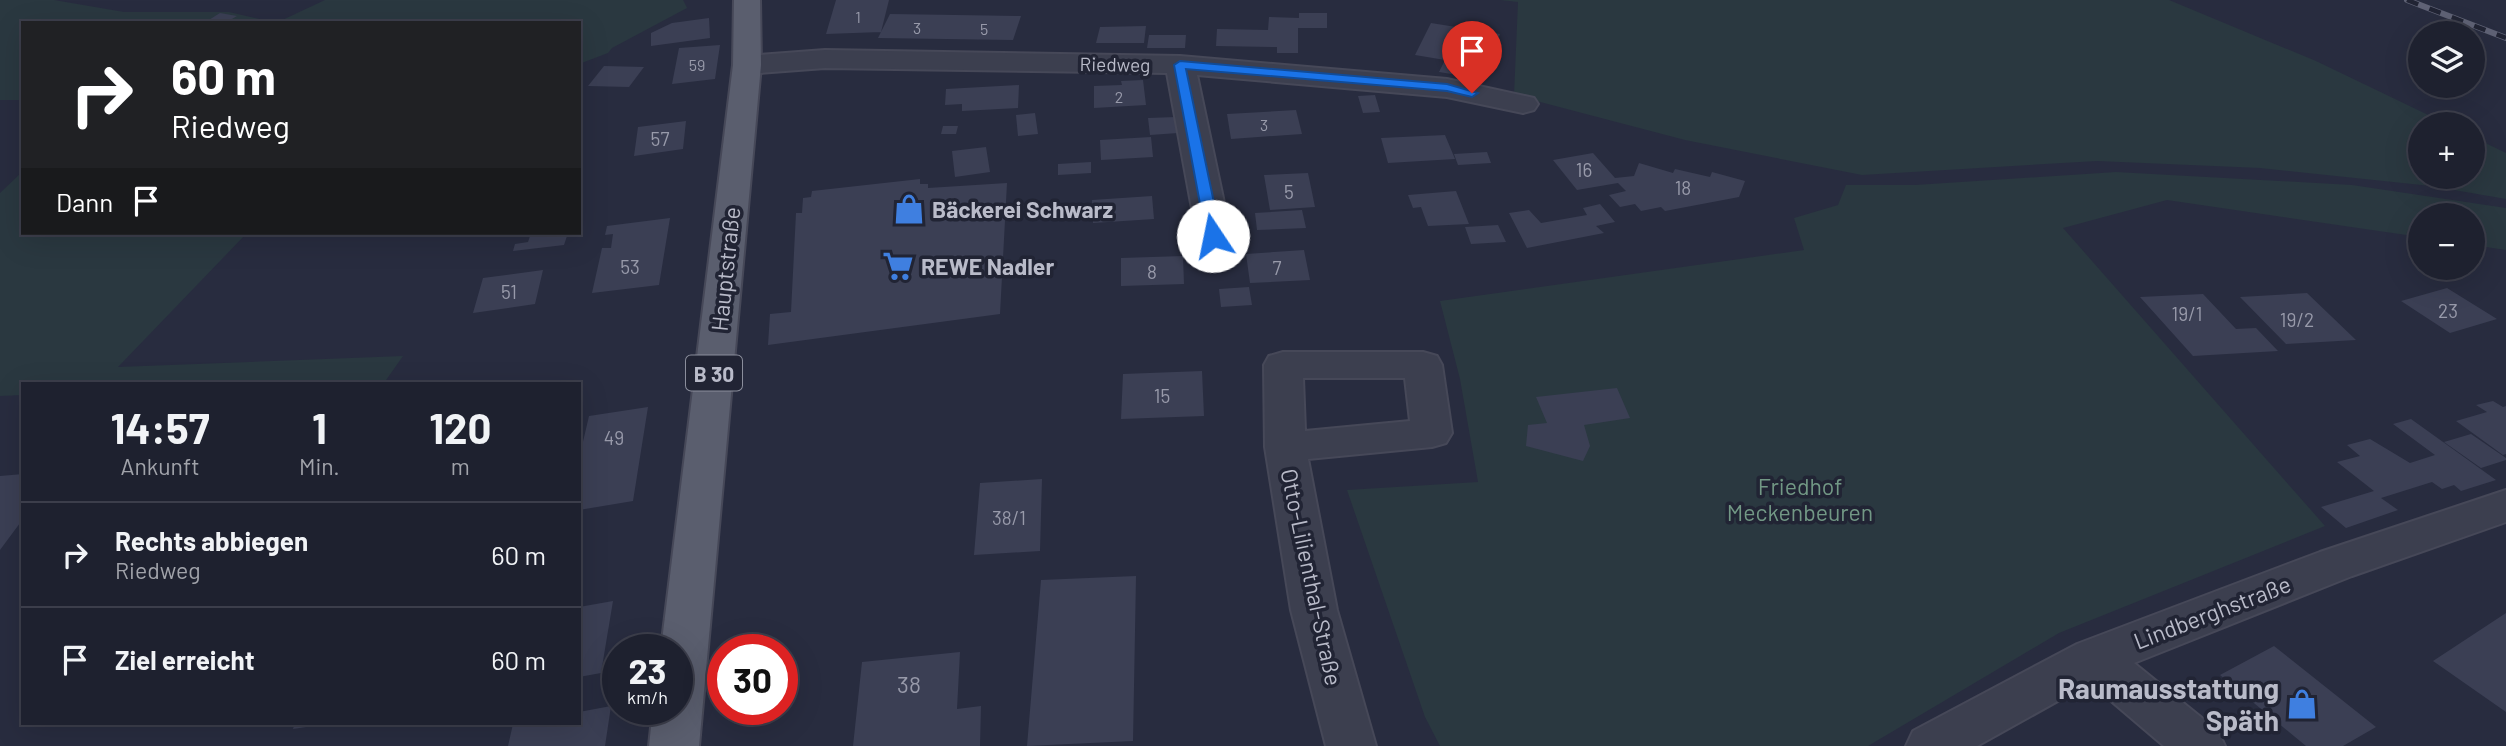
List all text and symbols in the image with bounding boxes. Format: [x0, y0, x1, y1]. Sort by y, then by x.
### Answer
house number: 1 [855, 7, 861, 26]
house number: 3 [913, 18, 921, 37]
house number: 5 [980, 19, 988, 38]
pin [1442, 21, 1502, 93]
map controls [2408, 21, 2485, 280]
button: layers [2408, 21, 2485, 98]
icon: arrive [1453, 32, 1491, 70]
text: 60 m [171, 46, 276, 105]
icon: right [56, 49, 147, 140]
street label: Riedweg [1079, 52, 1151, 76]
house number: 59 [689, 55, 705, 74]
house number: 2 [1115, 87, 1123, 106]
text: Riedweg [171, 106, 290, 144]
button: + [2408, 112, 2485, 189]
house number: 3 [1260, 115, 1268, 134]
house number: 57 [651, 127, 669, 150]
house number: 16 [1576, 158, 1592, 181]
house number: 18 [1675, 176, 1691, 199]
house number: 5 [1284, 180, 1294, 203]
icon: arrive [127, 182, 165, 220]
text: Dann [56, 186, 113, 217]
shop icon: Bäckerei Schwarz [892, 192, 926, 226]
place label: Bäckerei Schwarz [932, 195, 1113, 223]
position arrow [1176, 199, 1250, 273]
button: − [2408, 203, 2485, 280]
street label: Hauptstraße [705, 205, 745, 333]
supermarket icon: REWE Nadler [881, 249, 915, 283]
place label: REWE Nadler [921, 252, 1054, 280]
house number: 53 [620, 255, 640, 278]
house number: 7 [1273, 256, 1282, 279]
house number: 8 [1147, 260, 1157, 283]
house number: 51 [501, 280, 517, 303]
house number: 23 [2438, 299, 2458, 322]
house number: 19/1 [2172, 302, 2202, 325]
house number: 19/2 [2280, 308, 2314, 331]
road number: B 30 [686, 356, 742, 390]
house number: 15 [1154, 384, 1170, 407]
text: 14:57 [111, 402, 210, 452]
text: 1 [312, 402, 327, 452]
text: 120 [429, 402, 492, 452]
house number: 49 [604, 426, 624, 449]
text: Ankunft [120, 452, 200, 480]
text: Min. [299, 452, 340, 480]
text: m [451, 452, 470, 480]
street label: Otto-Lilienthal-Straße [1275, 466, 1349, 688]
park label: Friedhof Meckenbeuren [1727, 472, 1873, 526]
house number: 38/1 [992, 506, 1026, 529]
text: Rechts abbiegen [115, 525, 308, 556]
icon: right [56, 536, 94, 574]
text: 60 m [491, 539, 546, 570]
text: Riedweg [115, 556, 201, 584]
street label: Lindberghstraße [2130, 569, 2294, 655]
speed limit sign: 30 [707, 634, 798, 725]
icon: arrive [56, 641, 94, 679]
text: Ziel erreicht [115, 644, 255, 675]
text: 60 m [491, 644, 546, 675]
text: 23 [628, 649, 667, 691]
house number: 38 [897, 670, 921, 698]
place label: Raumausstattung Späth [2058, 671, 2279, 737]
text: km/h [627, 686, 668, 708]
shop icon: Raumausstattung Späth [2285, 687, 2319, 721]

